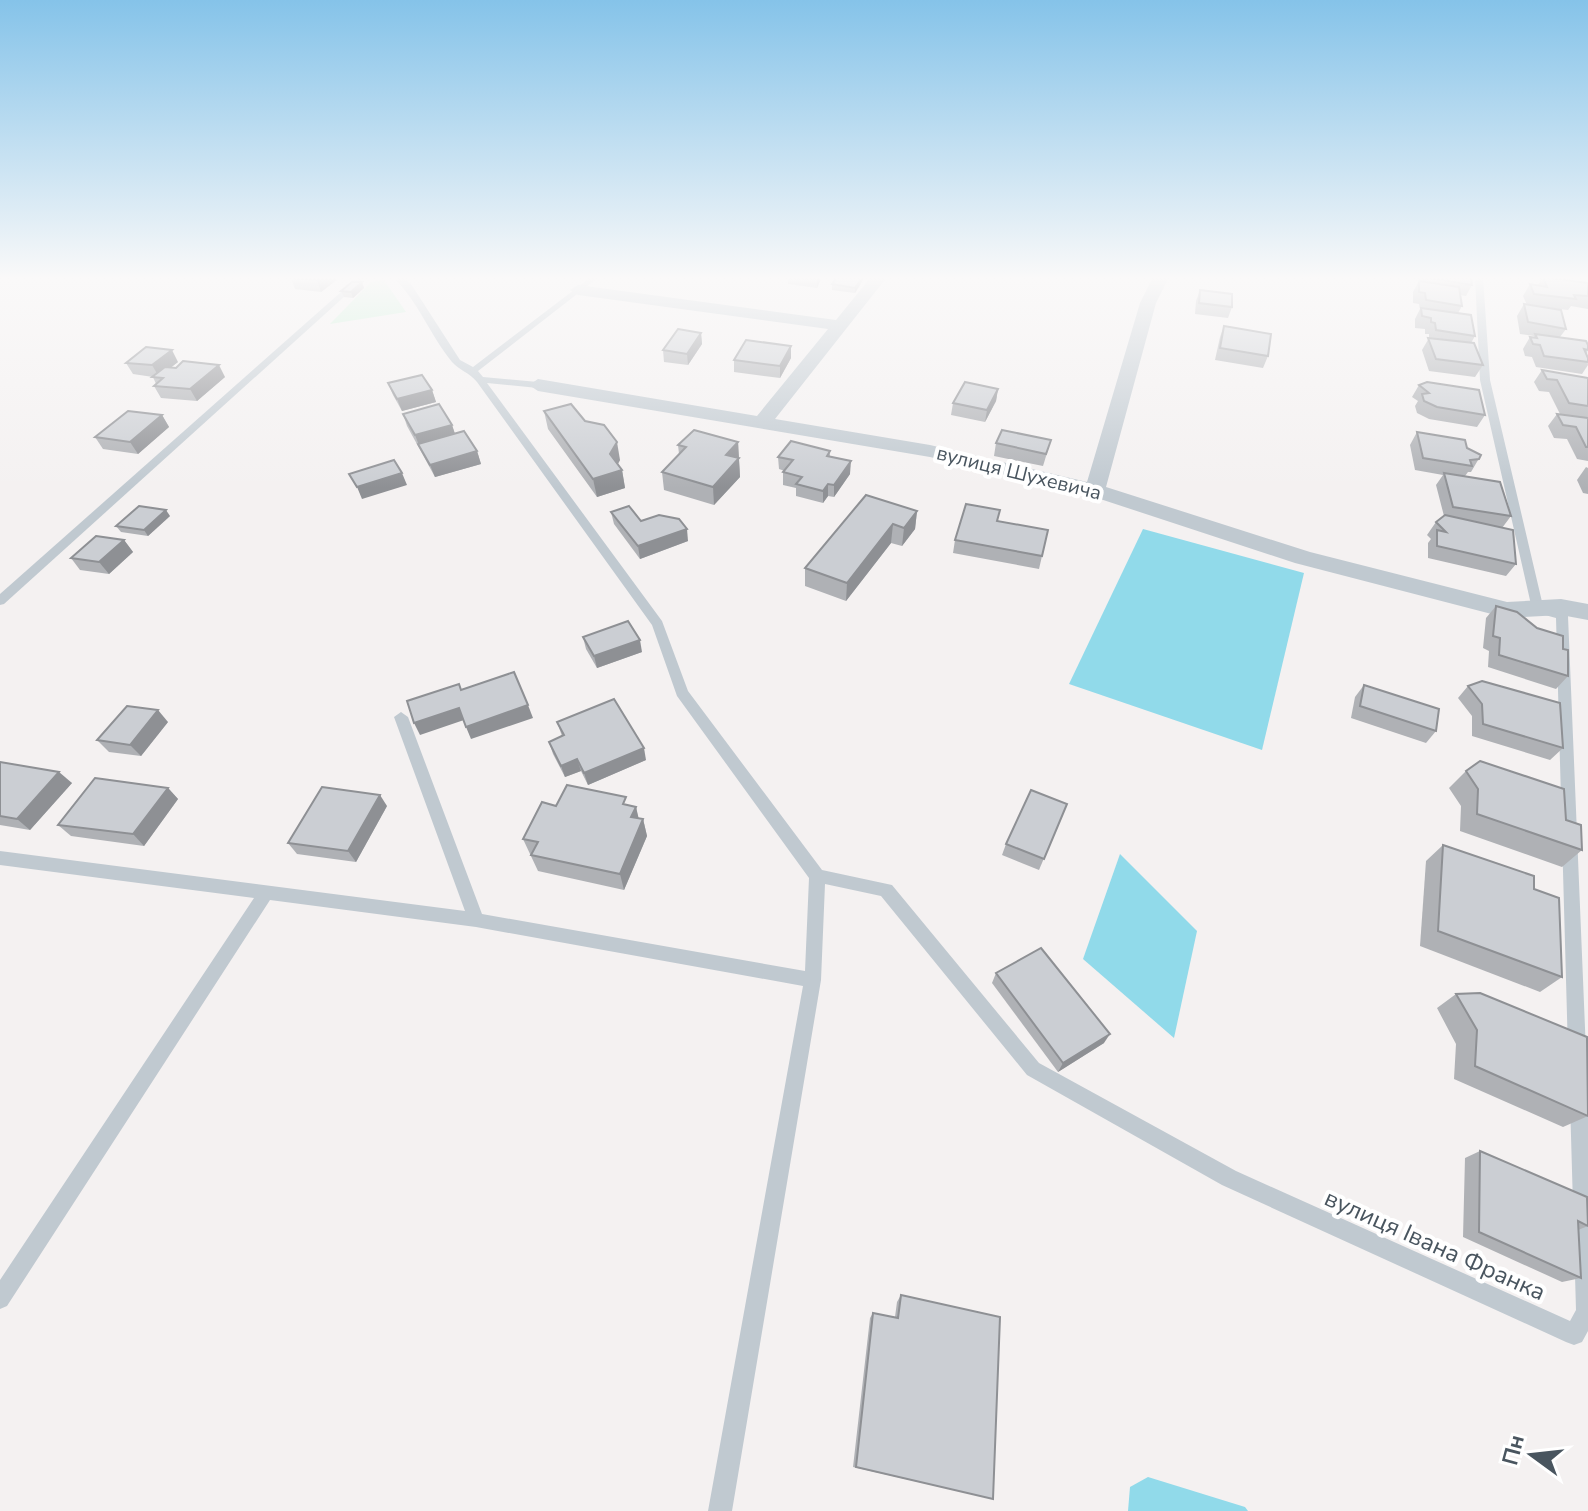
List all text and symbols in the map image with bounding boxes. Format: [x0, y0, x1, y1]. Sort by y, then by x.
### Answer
street label: вулиця Шухевича [934, 439, 1104, 507]
street label: вулиця Івана Франка [1319, 1182, 1551, 1308]
north arrow [1492, 1415, 1572, 1495]
text: Пн [1495, 1432, 1532, 1469]

